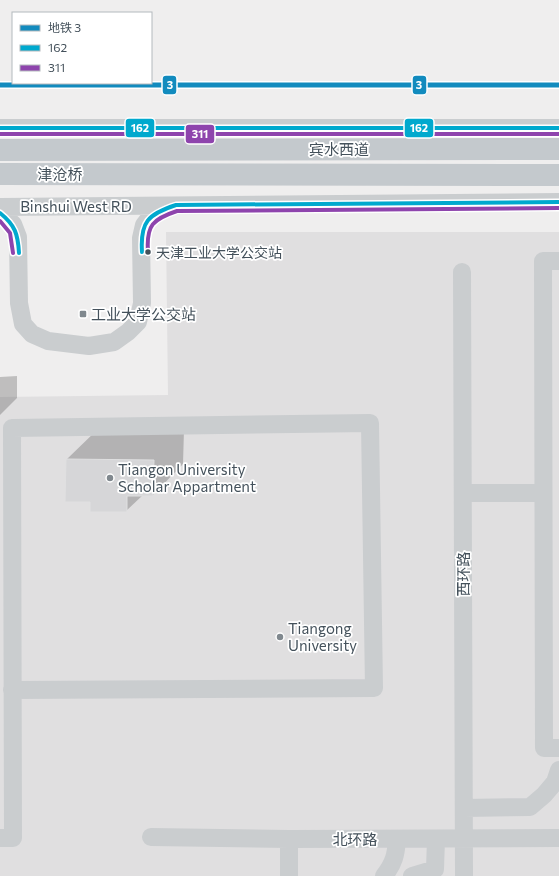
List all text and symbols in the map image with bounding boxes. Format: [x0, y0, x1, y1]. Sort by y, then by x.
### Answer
legend [12, 12, 152, 84]
text: 地铁 3 [48, 20, 81, 34]
text: 162 [48, 40, 67, 54]
text: 311 [48, 60, 65, 74]
line badge: 3 [162, 75, 177, 95]
line badge: 3 [412, 75, 427, 95]
text: 3 [167, 78, 173, 91]
text: 3 [416, 78, 422, 91]
line badge: 162 [125, 118, 155, 138]
line badge: 162 [404, 118, 434, 138]
text: 162 [131, 121, 149, 134]
text: 162 [410, 121, 428, 134]
line badge: 311 [185, 124, 215, 144]
text: 311 [192, 127, 208, 140]
street label: 宾水西道 [309, 140, 369, 158]
street label: 津沧桥 [37, 165, 83, 183]
street label: Binshui West RD [20, 197, 132, 215]
place label: 天津工业大学公交站 [156, 244, 282, 261]
marker: 天津工业大学公交站 [143, 247, 153, 257]
place label: 工业大学公交站 [91, 305, 196, 323]
marker: 工业大学公交站 [78, 309, 88, 319]
place label: Tiangon University Scholar Appartment [118, 460, 256, 495]
marker: Tiangon University Scholar Appartment [105, 473, 115, 483]
street label: 西环路 [454, 551, 472, 597]
place label: Tiangong University [288, 619, 357, 654]
marker: Tiangong University [275, 632, 285, 642]
street label: 北环路 [332, 830, 378, 848]

